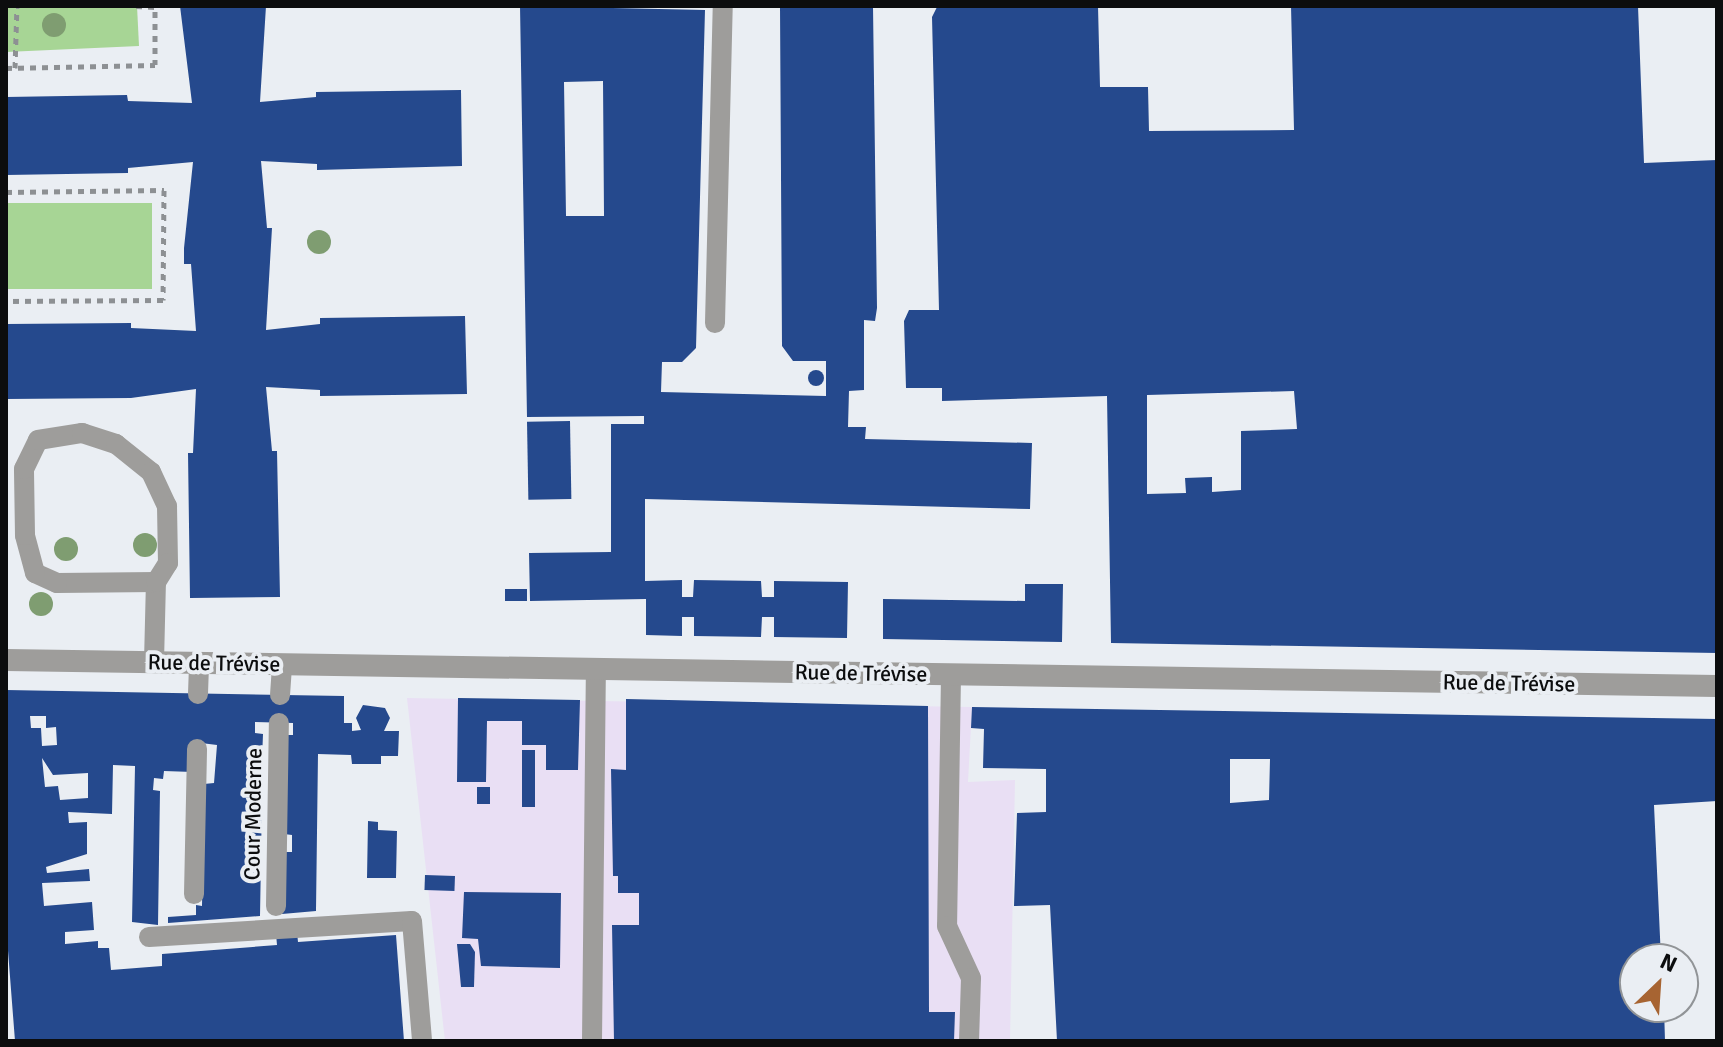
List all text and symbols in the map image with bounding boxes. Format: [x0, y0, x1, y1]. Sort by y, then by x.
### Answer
street label: Rue de Trévise [147, 649, 281, 677]
street label: Rue de Trévise [794, 659, 928, 687]
street label: Rue de Trévise [1442, 669, 1576, 697]
street label: Cour Moderne [239, 748, 267, 880]
north arrow [1619, 943, 1699, 1023]
text: N [1656, 947, 1681, 978]

